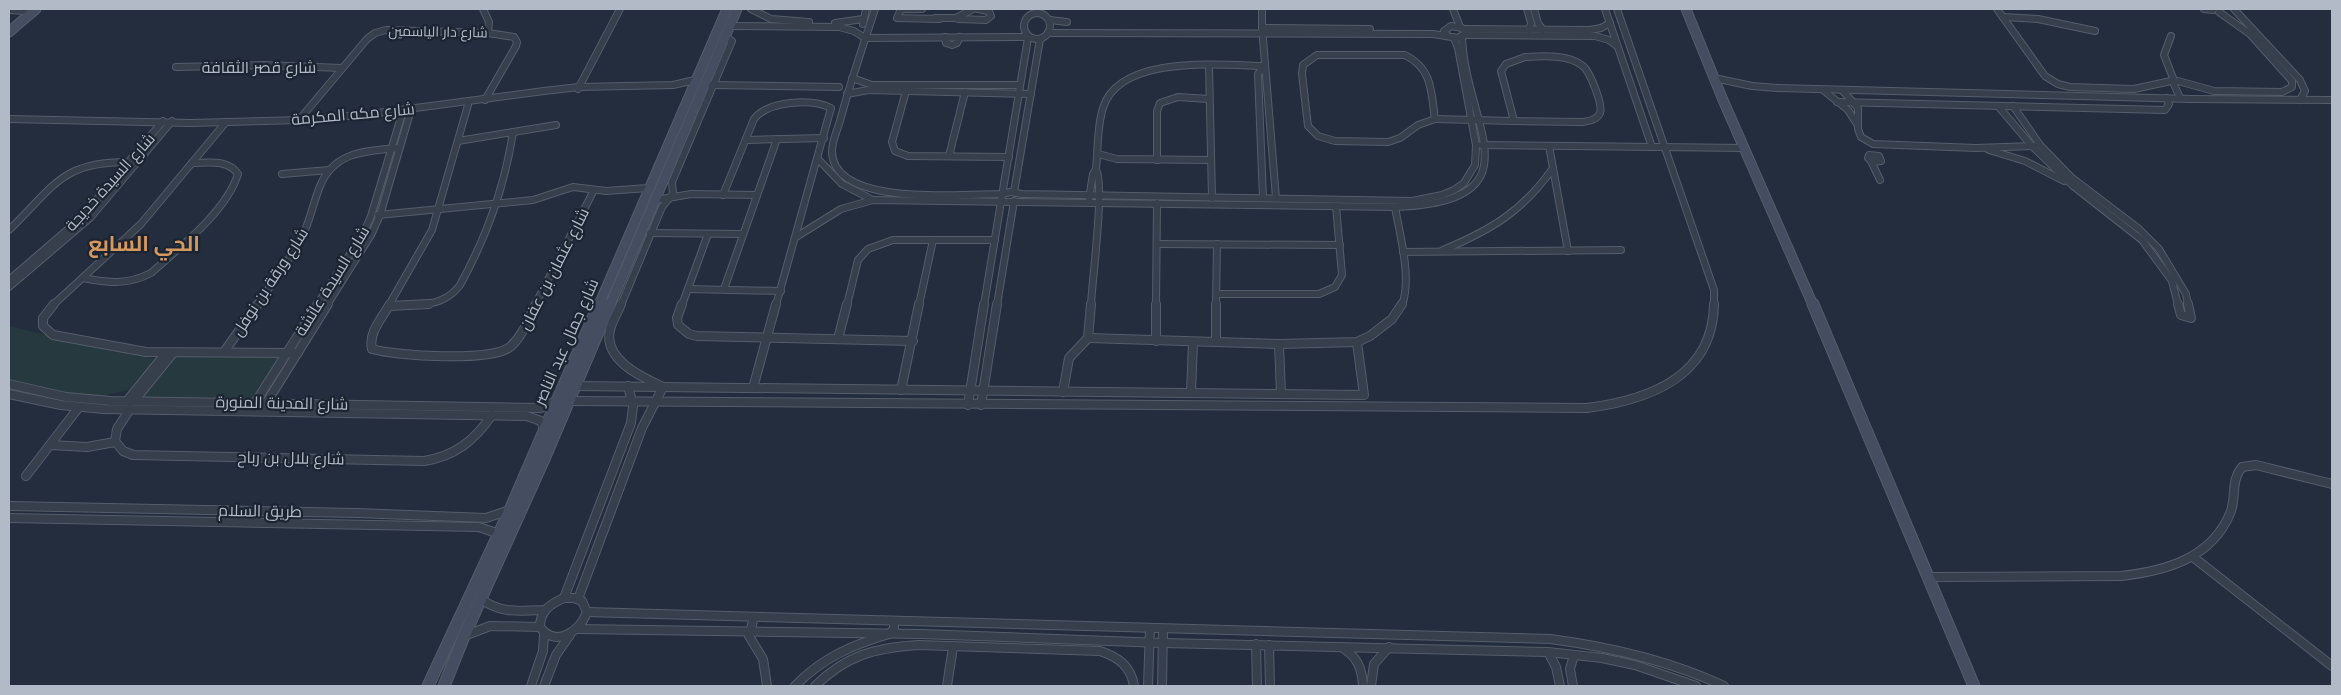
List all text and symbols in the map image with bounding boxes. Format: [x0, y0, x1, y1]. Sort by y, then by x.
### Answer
street label: شارع دار الياسمين [388, 23, 488, 41]
street label: شارع قصر الثقافة [202, 58, 316, 79]
street label: شارع مكه المكرمة [290, 99, 416, 131]
street label: شارع السيدة خديجة [61, 129, 160, 236]
street label: شارع عثمان بن عفان [515, 205, 595, 334]
street label: شارع السيدة عائشة [291, 223, 375, 341]
street label: شارع ورقة بن نوفل [228, 224, 314, 341]
district label: الحي السابع [88, 231, 200, 261]
street label: شارع جمال عبد الناصر [529, 276, 604, 410]
street label: شارع المدينة المنورة [215, 392, 349, 416]
street label: شارع بلال بن رباح [237, 448, 345, 470]
street label: طريق السلام [218, 501, 302, 523]

